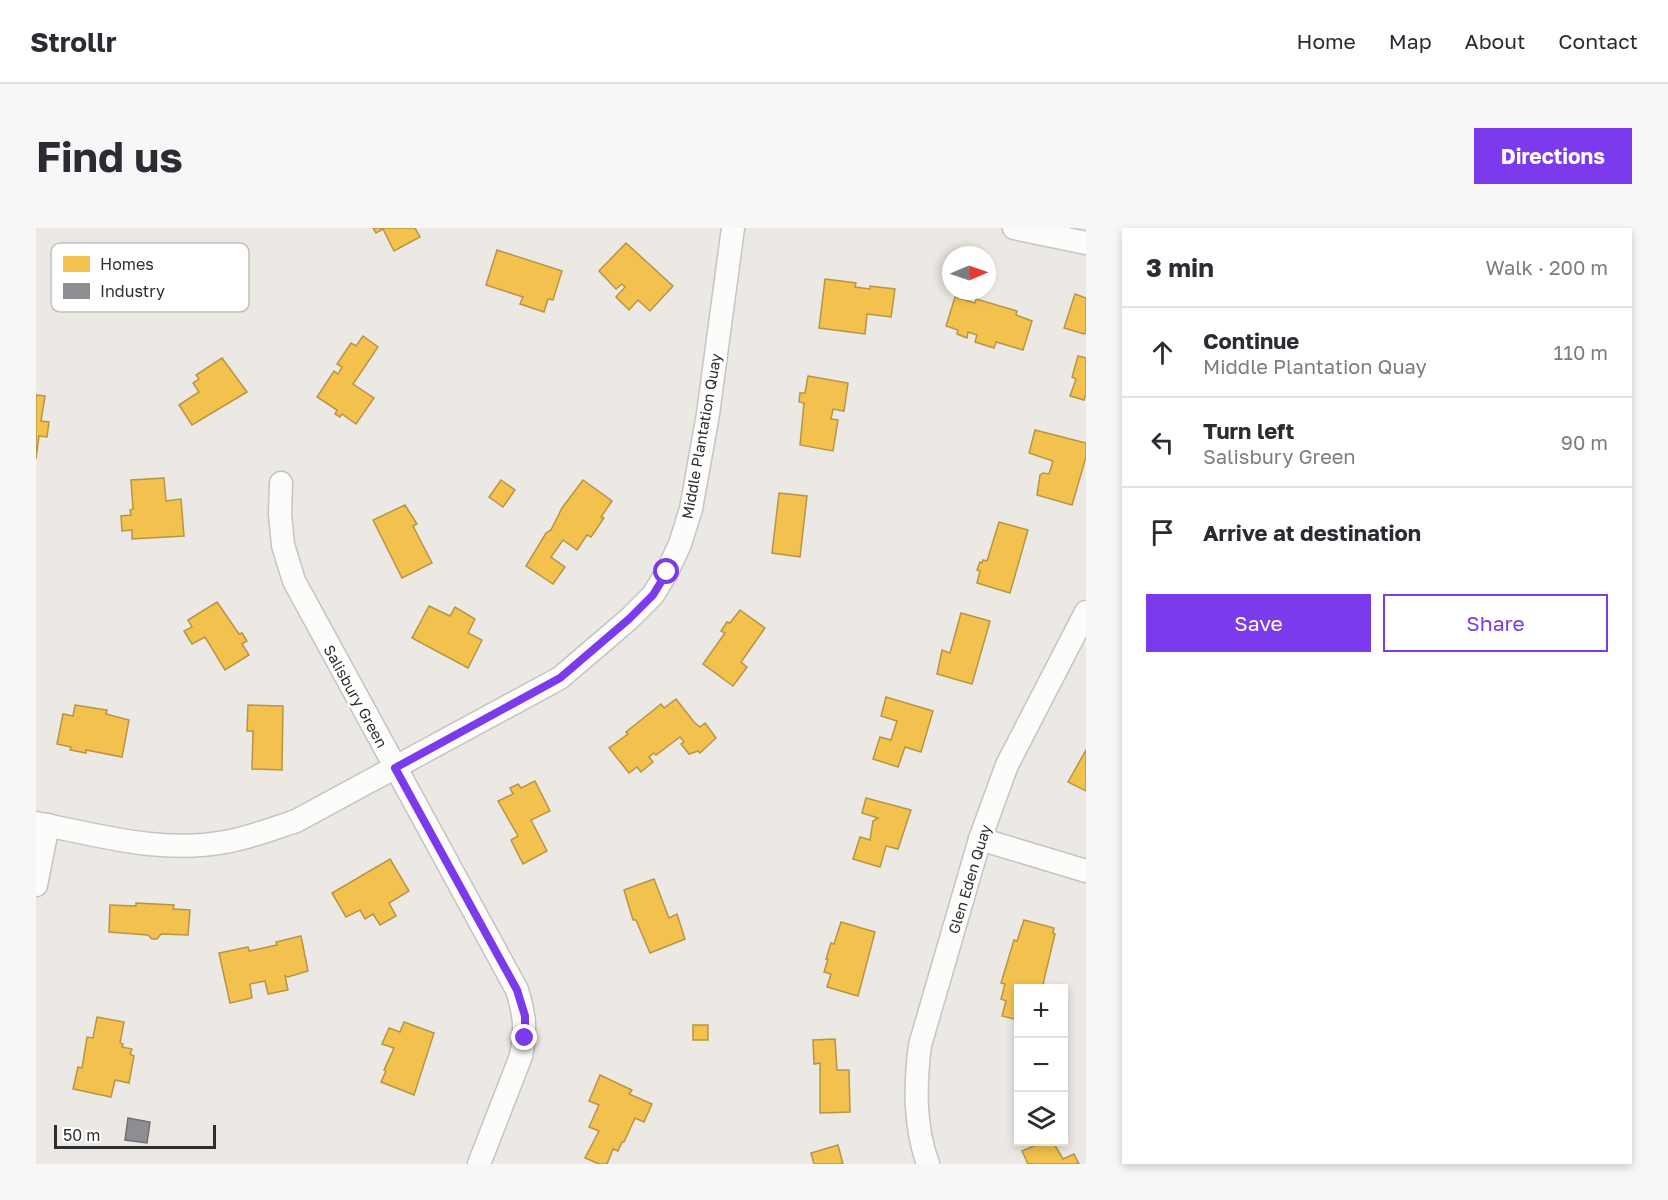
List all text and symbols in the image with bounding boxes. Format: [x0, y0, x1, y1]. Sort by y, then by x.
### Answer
text: Strollr [30, 25, 117, 58]
text: Home [1296, 28, 1356, 54]
text: Map [1389, 28, 1432, 54]
text: About [1465, 28, 1525, 54]
text: Contact [1558, 28, 1638, 54]
button: Directions [1474, 128, 1632, 184]
text: Find us [36, 131, 183, 181]
legend [51, 243, 249, 312]
north arrow [942, 246, 996, 300]
text: 3 min [1146, 252, 1214, 283]
text: Homes [100, 254, 154, 274]
text: Walk · 200 m [1486, 255, 1608, 279]
text: Industry [100, 281, 165, 301]
text: Continue [1203, 327, 1299, 354]
icon: ahead [1146, 336, 1179, 369]
text: 110 m [1554, 340, 1608, 364]
street label: Middle Plantation Quay [678, 351, 725, 520]
text: Middle Plantation Quay [1203, 354, 1427, 378]
text: Turn left [1203, 417, 1294, 444]
icon: left [1146, 426, 1179, 459]
text: 90 m [1561, 430, 1608, 454]
text: Salisbury Green [1203, 444, 1356, 468]
icon: arrive [1146, 516, 1179, 549]
text: Arrive at destination [1203, 519, 1421, 546]
route start [653, 558, 679, 584]
button: Save [1146, 594, 1371, 652]
button: Share [1383, 594, 1608, 652]
street label: Salisbury Green [320, 642, 392, 750]
street label: Glen Eden Quay [944, 822, 994, 936]
map controls [1014, 984, 1068, 1146]
button: + [1014, 984, 1068, 1038]
route end [511, 1024, 537, 1050]
button: − [1014, 1038, 1068, 1092]
button: layers [1014, 1092, 1068, 1146]
scale bar [54, 1122, 216, 1150]
text: 50 m [63, 1125, 100, 1145]

